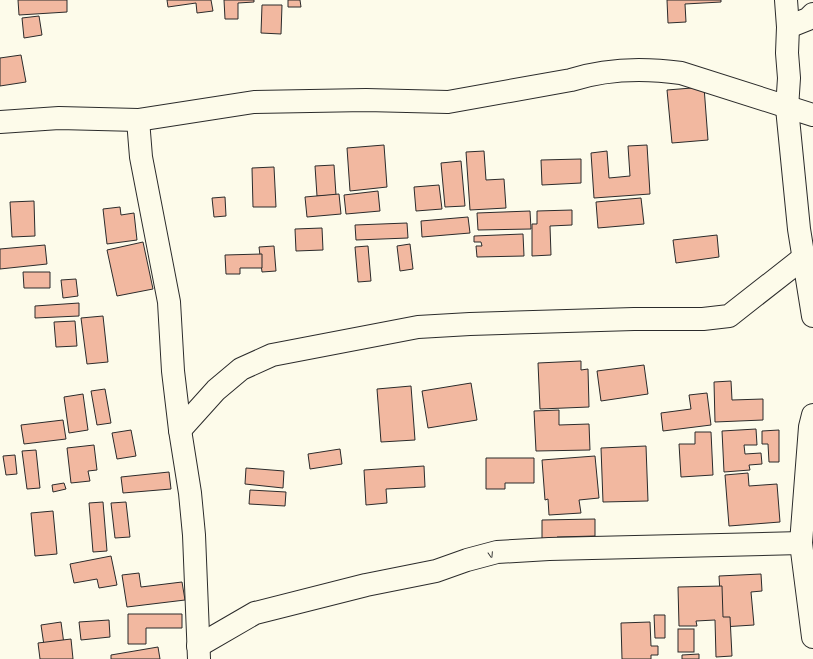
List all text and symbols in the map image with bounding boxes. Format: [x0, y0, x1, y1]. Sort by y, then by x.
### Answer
street label: v [485, 545, 496, 562]

